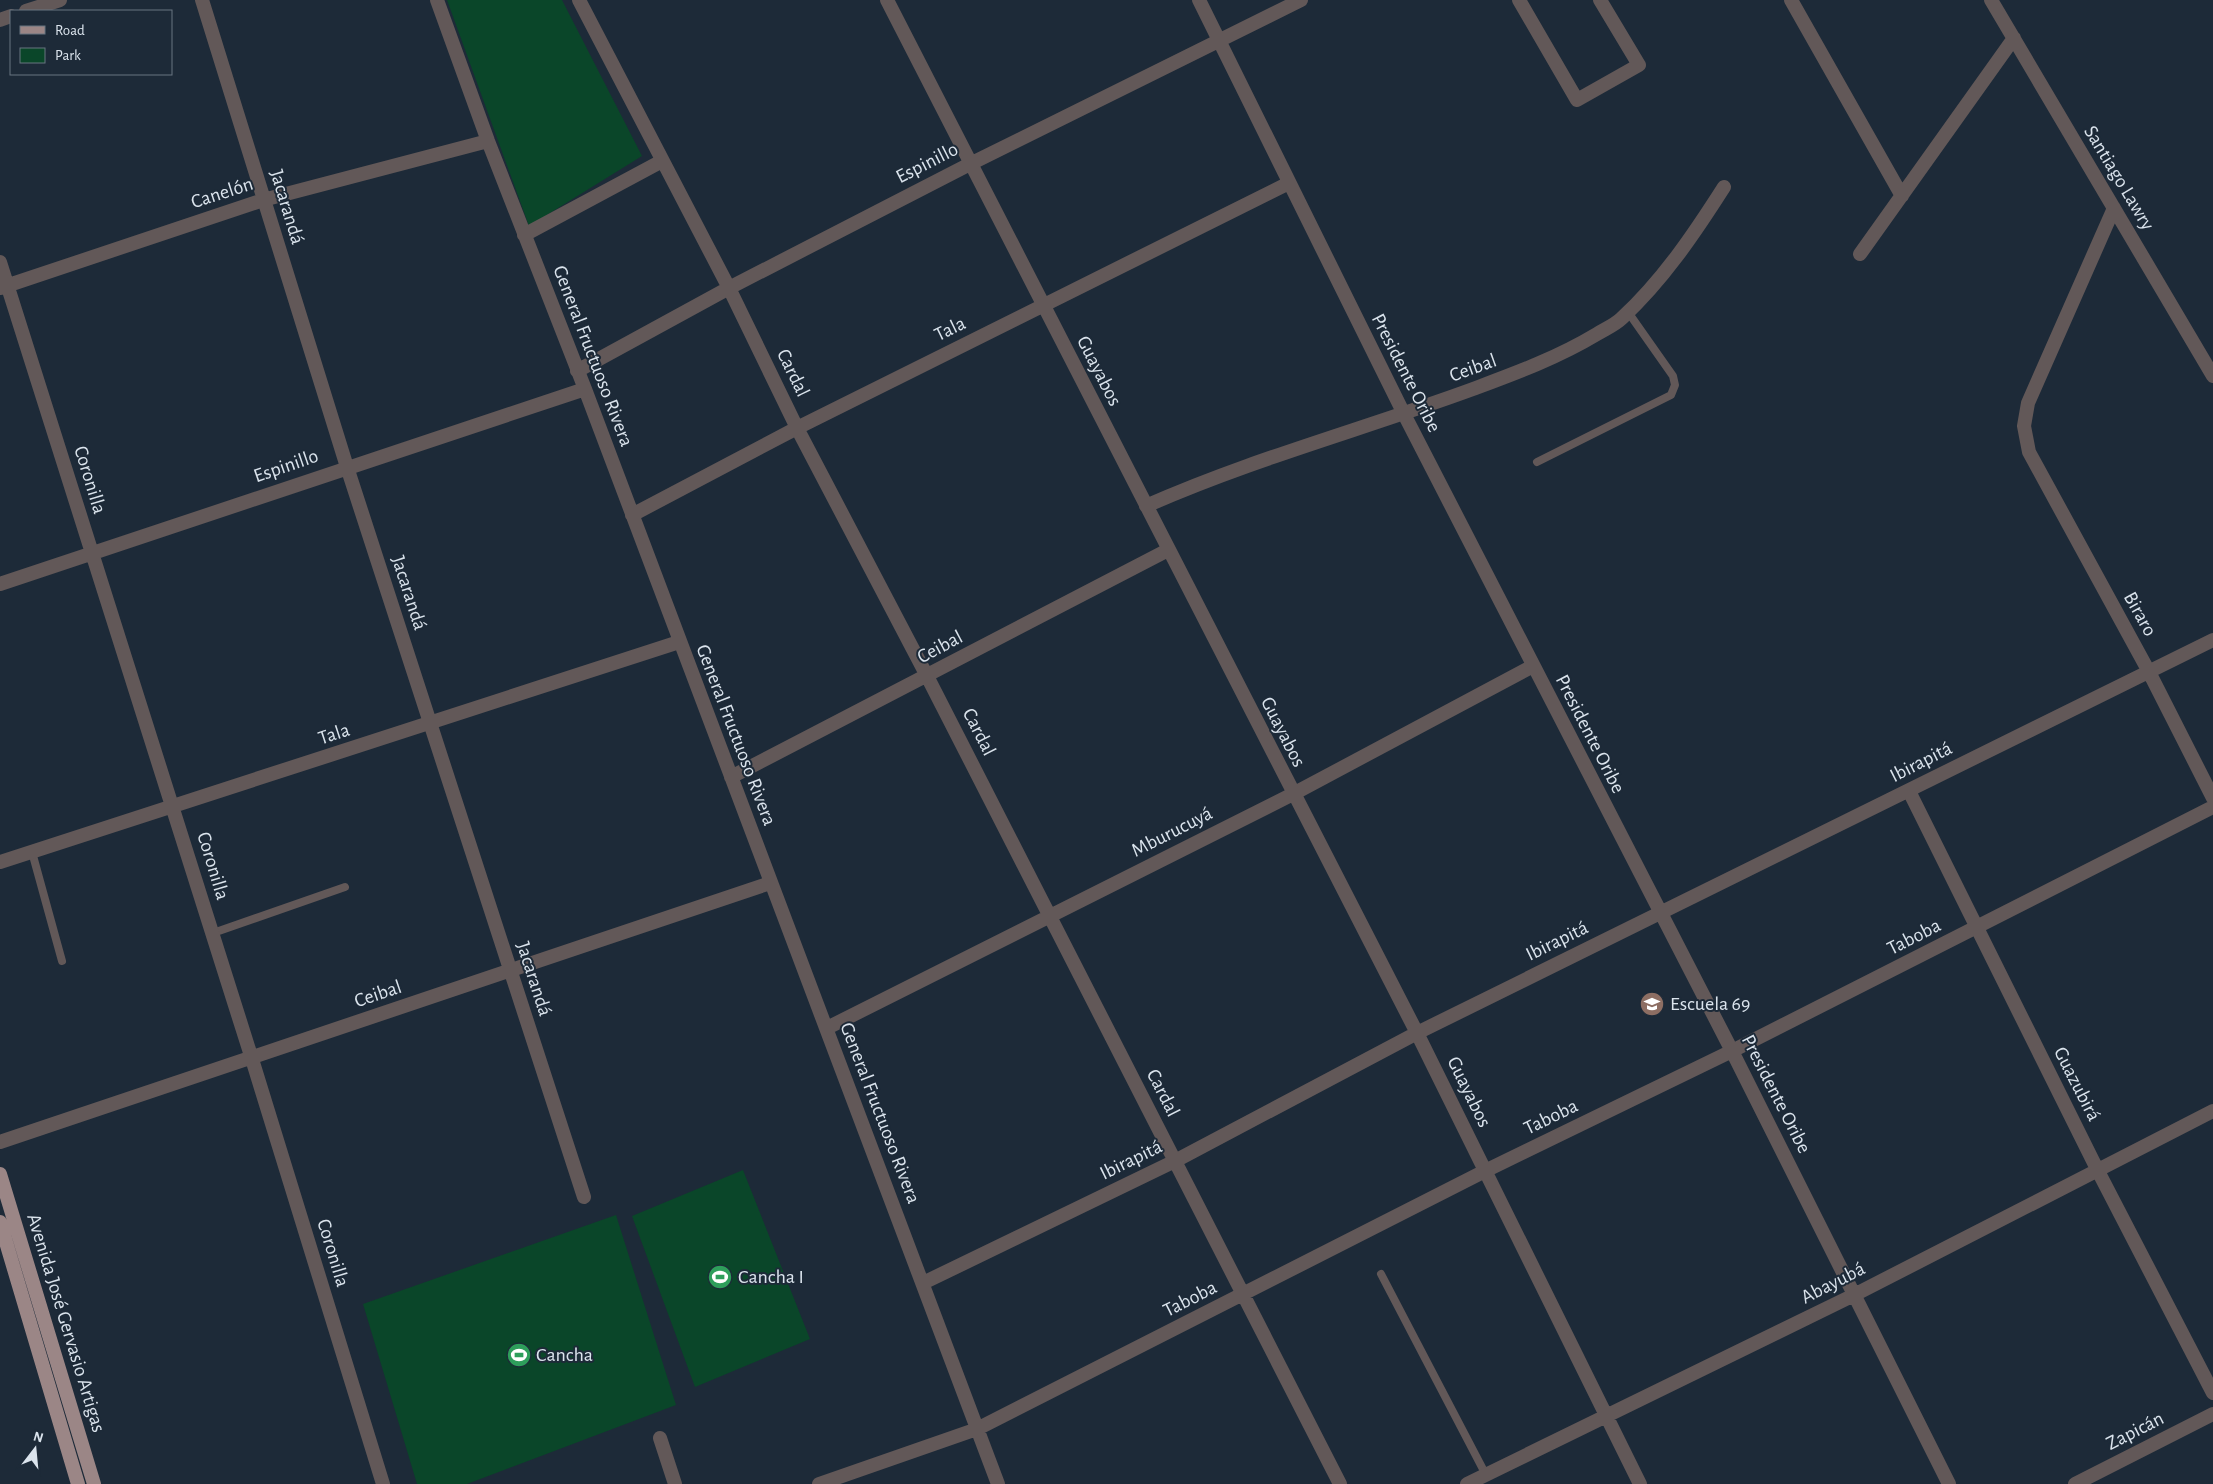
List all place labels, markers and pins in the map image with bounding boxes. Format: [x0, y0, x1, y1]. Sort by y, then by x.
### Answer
school or university icon: Escuela 69 [1639, 991, 1665, 1017]
place label: Escuela 69 [1670, 994, 1750, 1014]
sports icon: Cancha I [707, 1264, 733, 1290]
place label: Cancha I [738, 1267, 804, 1287]
sports icon: Cancha [506, 1342, 532, 1368]
place label: Cancha [536, 1345, 593, 1365]

